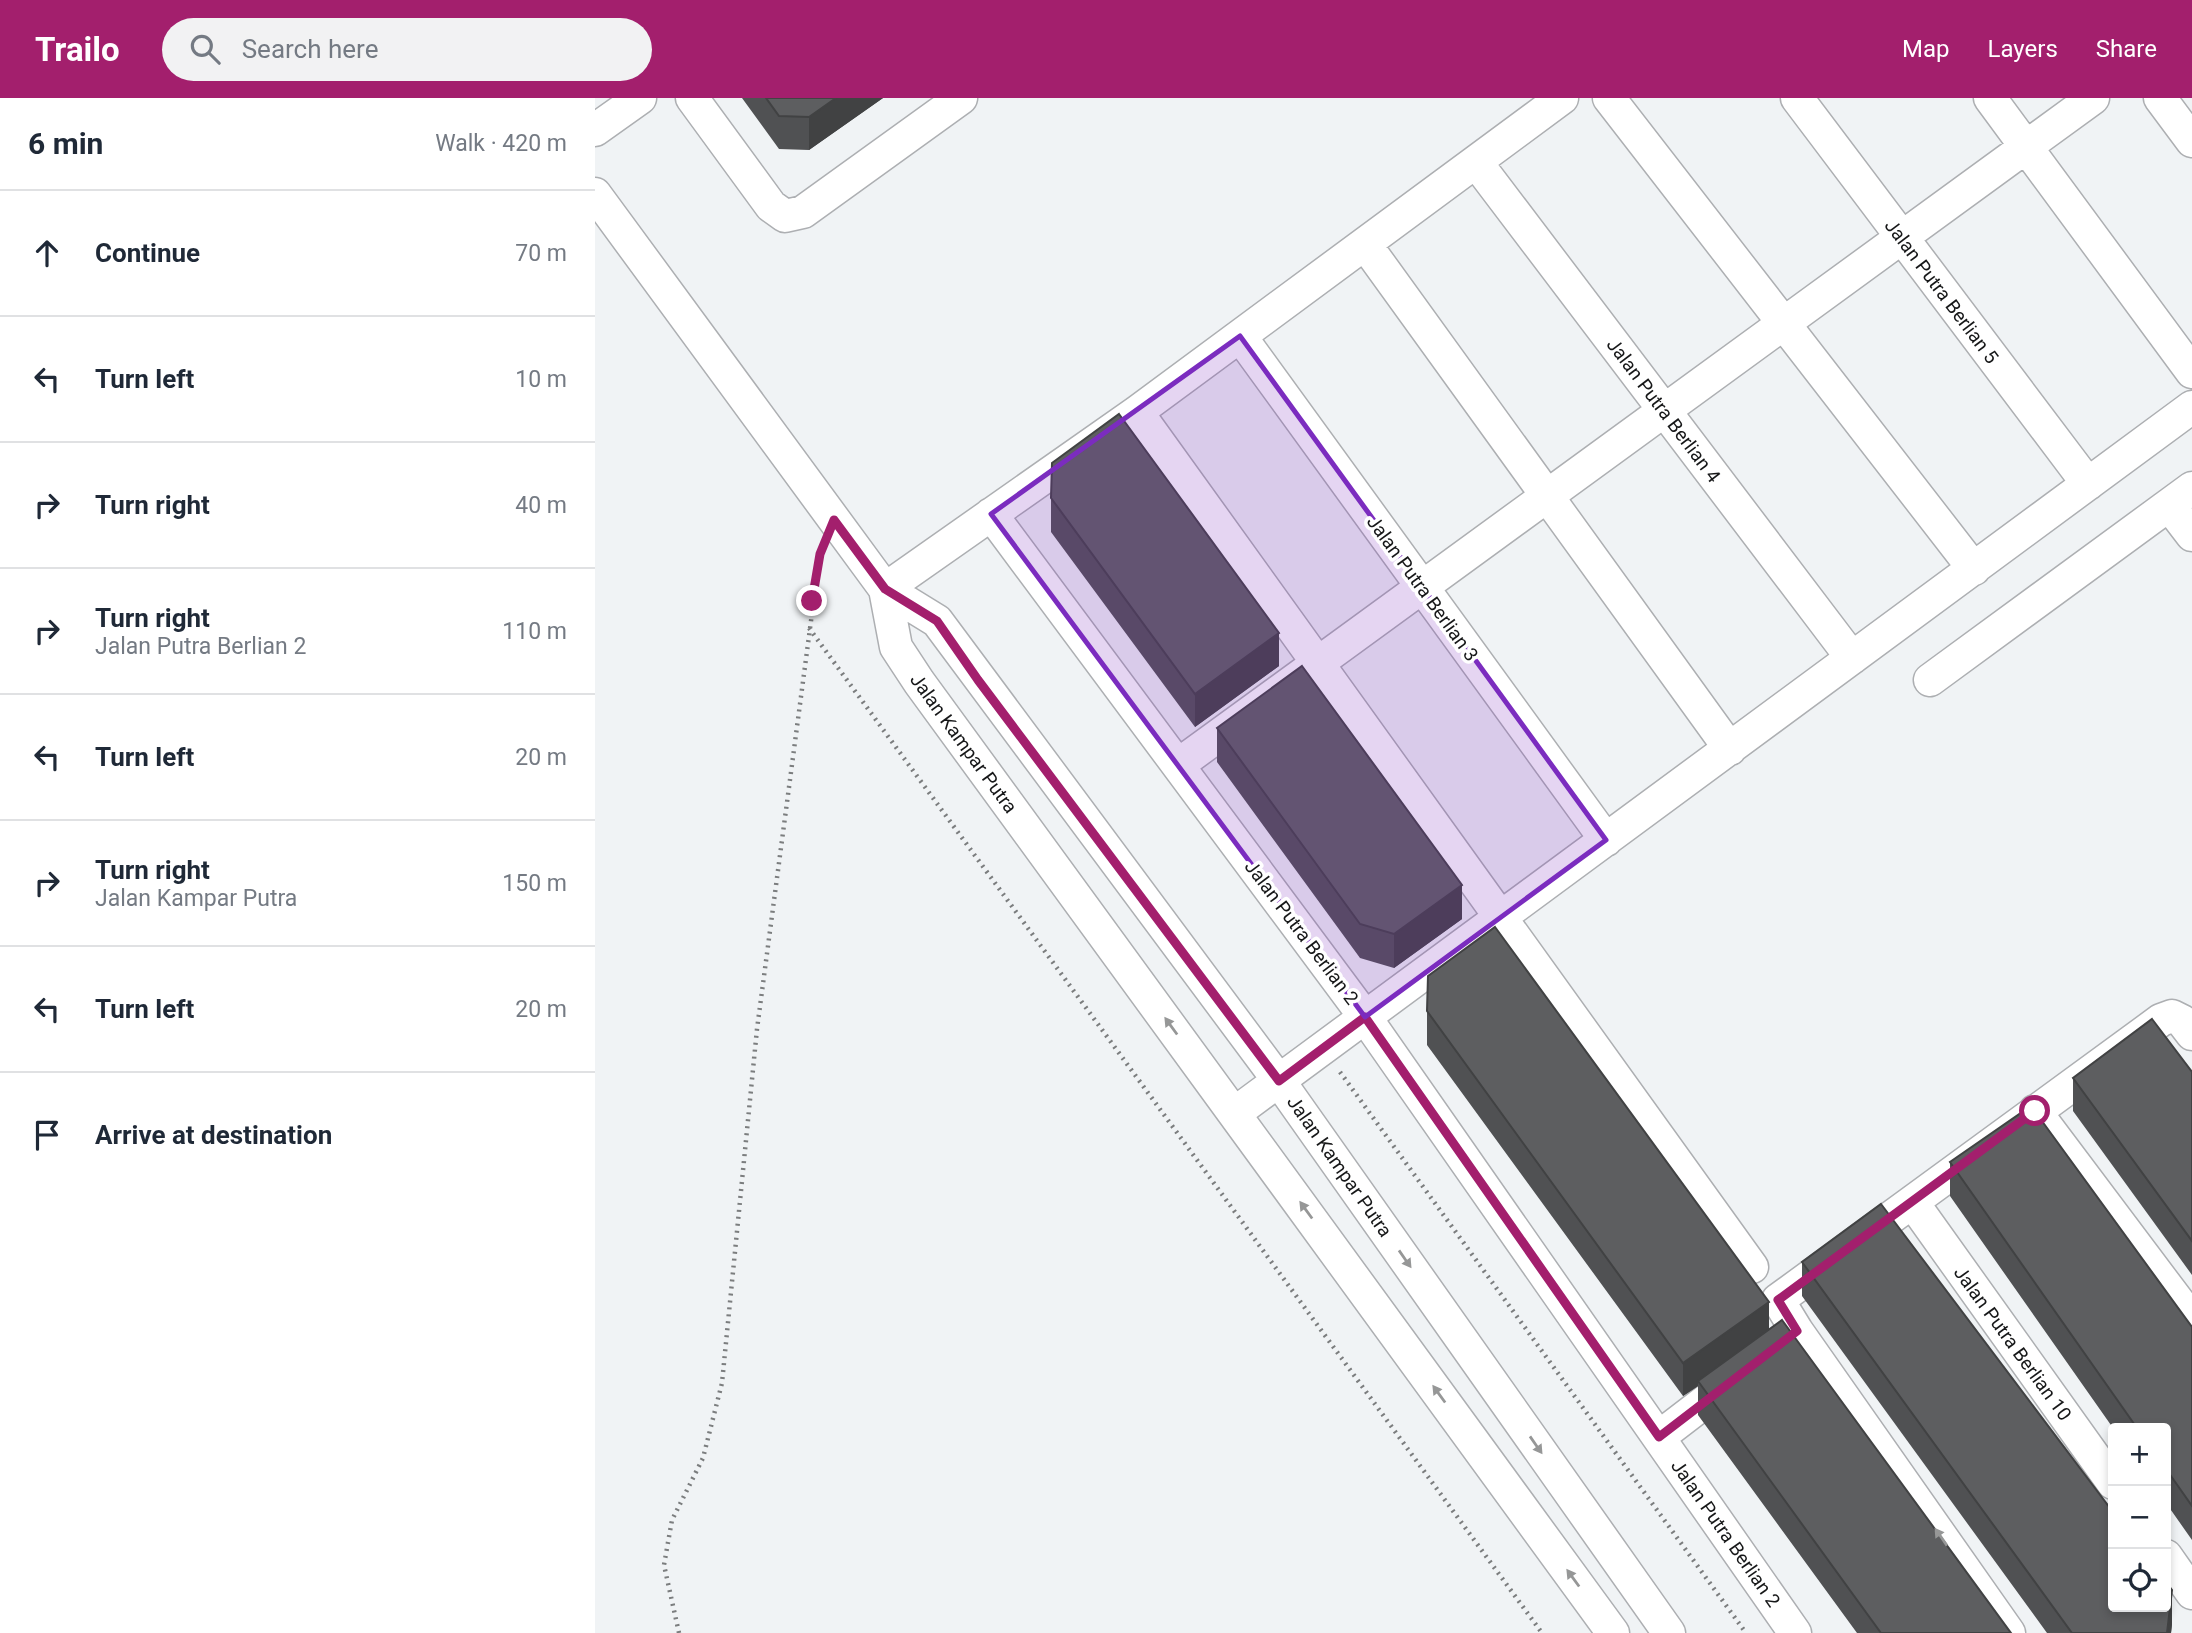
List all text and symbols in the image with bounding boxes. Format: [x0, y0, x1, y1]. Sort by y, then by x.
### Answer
search box [162, 18, 652, 81]
text: Trailo [35, 30, 120, 69]
icon: search [186, 30, 224, 68]
text: Search here [242, 34, 378, 64]
text: Map [1902, 35, 1950, 63]
text: Layers [1988, 35, 2058, 63]
text: Share [2096, 35, 2157, 63]
text: 6 min [28, 126, 103, 161]
text: Walk · 420 m [435, 130, 567, 157]
street label: Jalan Putra Berlian 5 [1880, 215, 2003, 368]
icon: ahead [28, 234, 66, 272]
text: Continue [95, 238, 200, 268]
text: 70 m [515, 240, 567, 267]
street label: Jalan Putra Berlian 4 [1602, 334, 1726, 487]
icon: left [28, 360, 66, 398]
text: Turn left [95, 364, 194, 394]
text: 10 m [515, 366, 567, 393]
icon: right [28, 486, 66, 524]
text: Turn right [95, 490, 210, 520]
text: 40 m [515, 492, 567, 519]
street label: Jalan Putra Berlian 3 [1362, 511, 1483, 666]
route end [796, 585, 827, 616]
text: Turn right [95, 603, 210, 633]
icon: right [28, 612, 66, 650]
text: 110 m [502, 618, 567, 645]
text: Jalan Putra Berlian 2 [95, 633, 306, 660]
street label: Jalan Kampar Putra [905, 669, 1022, 818]
icon: left [28, 738, 66, 776]
text: Turn left [95, 742, 194, 772]
text: 20 m [515, 744, 567, 771]
text: Turn right [95, 855, 210, 885]
street label: Jalan Putra Berlian 2 [1240, 856, 1363, 1009]
icon: right [28, 864, 66, 902]
text: 150 m [502, 870, 567, 897]
text: Jalan Kampar Putra [95, 885, 297, 912]
icon: left [28, 990, 66, 1028]
text: Turn left [95, 994, 194, 1024]
text: 20 m [515, 996, 567, 1023]
one-way arrow [1165, 1017, 1179, 1035]
street label: Jalan Kampar Putra [1282, 1091, 1397, 1241]
route start [2019, 1095, 2050, 1126]
icon: arrive [28, 1116, 66, 1154]
text: Arrive at destination [95, 1120, 332, 1150]
one-way arrow [1299, 1201, 1313, 1219]
one-way arrow [1398, 1250, 1412, 1268]
street label: Jalan Putra Berlian 10 [1949, 1262, 2076, 1425]
one-way arrow [1432, 1385, 1446, 1403]
map controls [2108, 1423, 2171, 1612]
button: + [2108, 1423, 2171, 1486]
one-way arrow [1529, 1436, 1543, 1454]
street label: Jalan Putra Berlian 2 [1666, 1455, 1785, 1611]
button: − [2108, 1486, 2171, 1549]
one-way arrow [1934, 1528, 1948, 1546]
button: locate [2108, 1549, 2171, 1612]
one-way arrow [1566, 1569, 1580, 1587]

